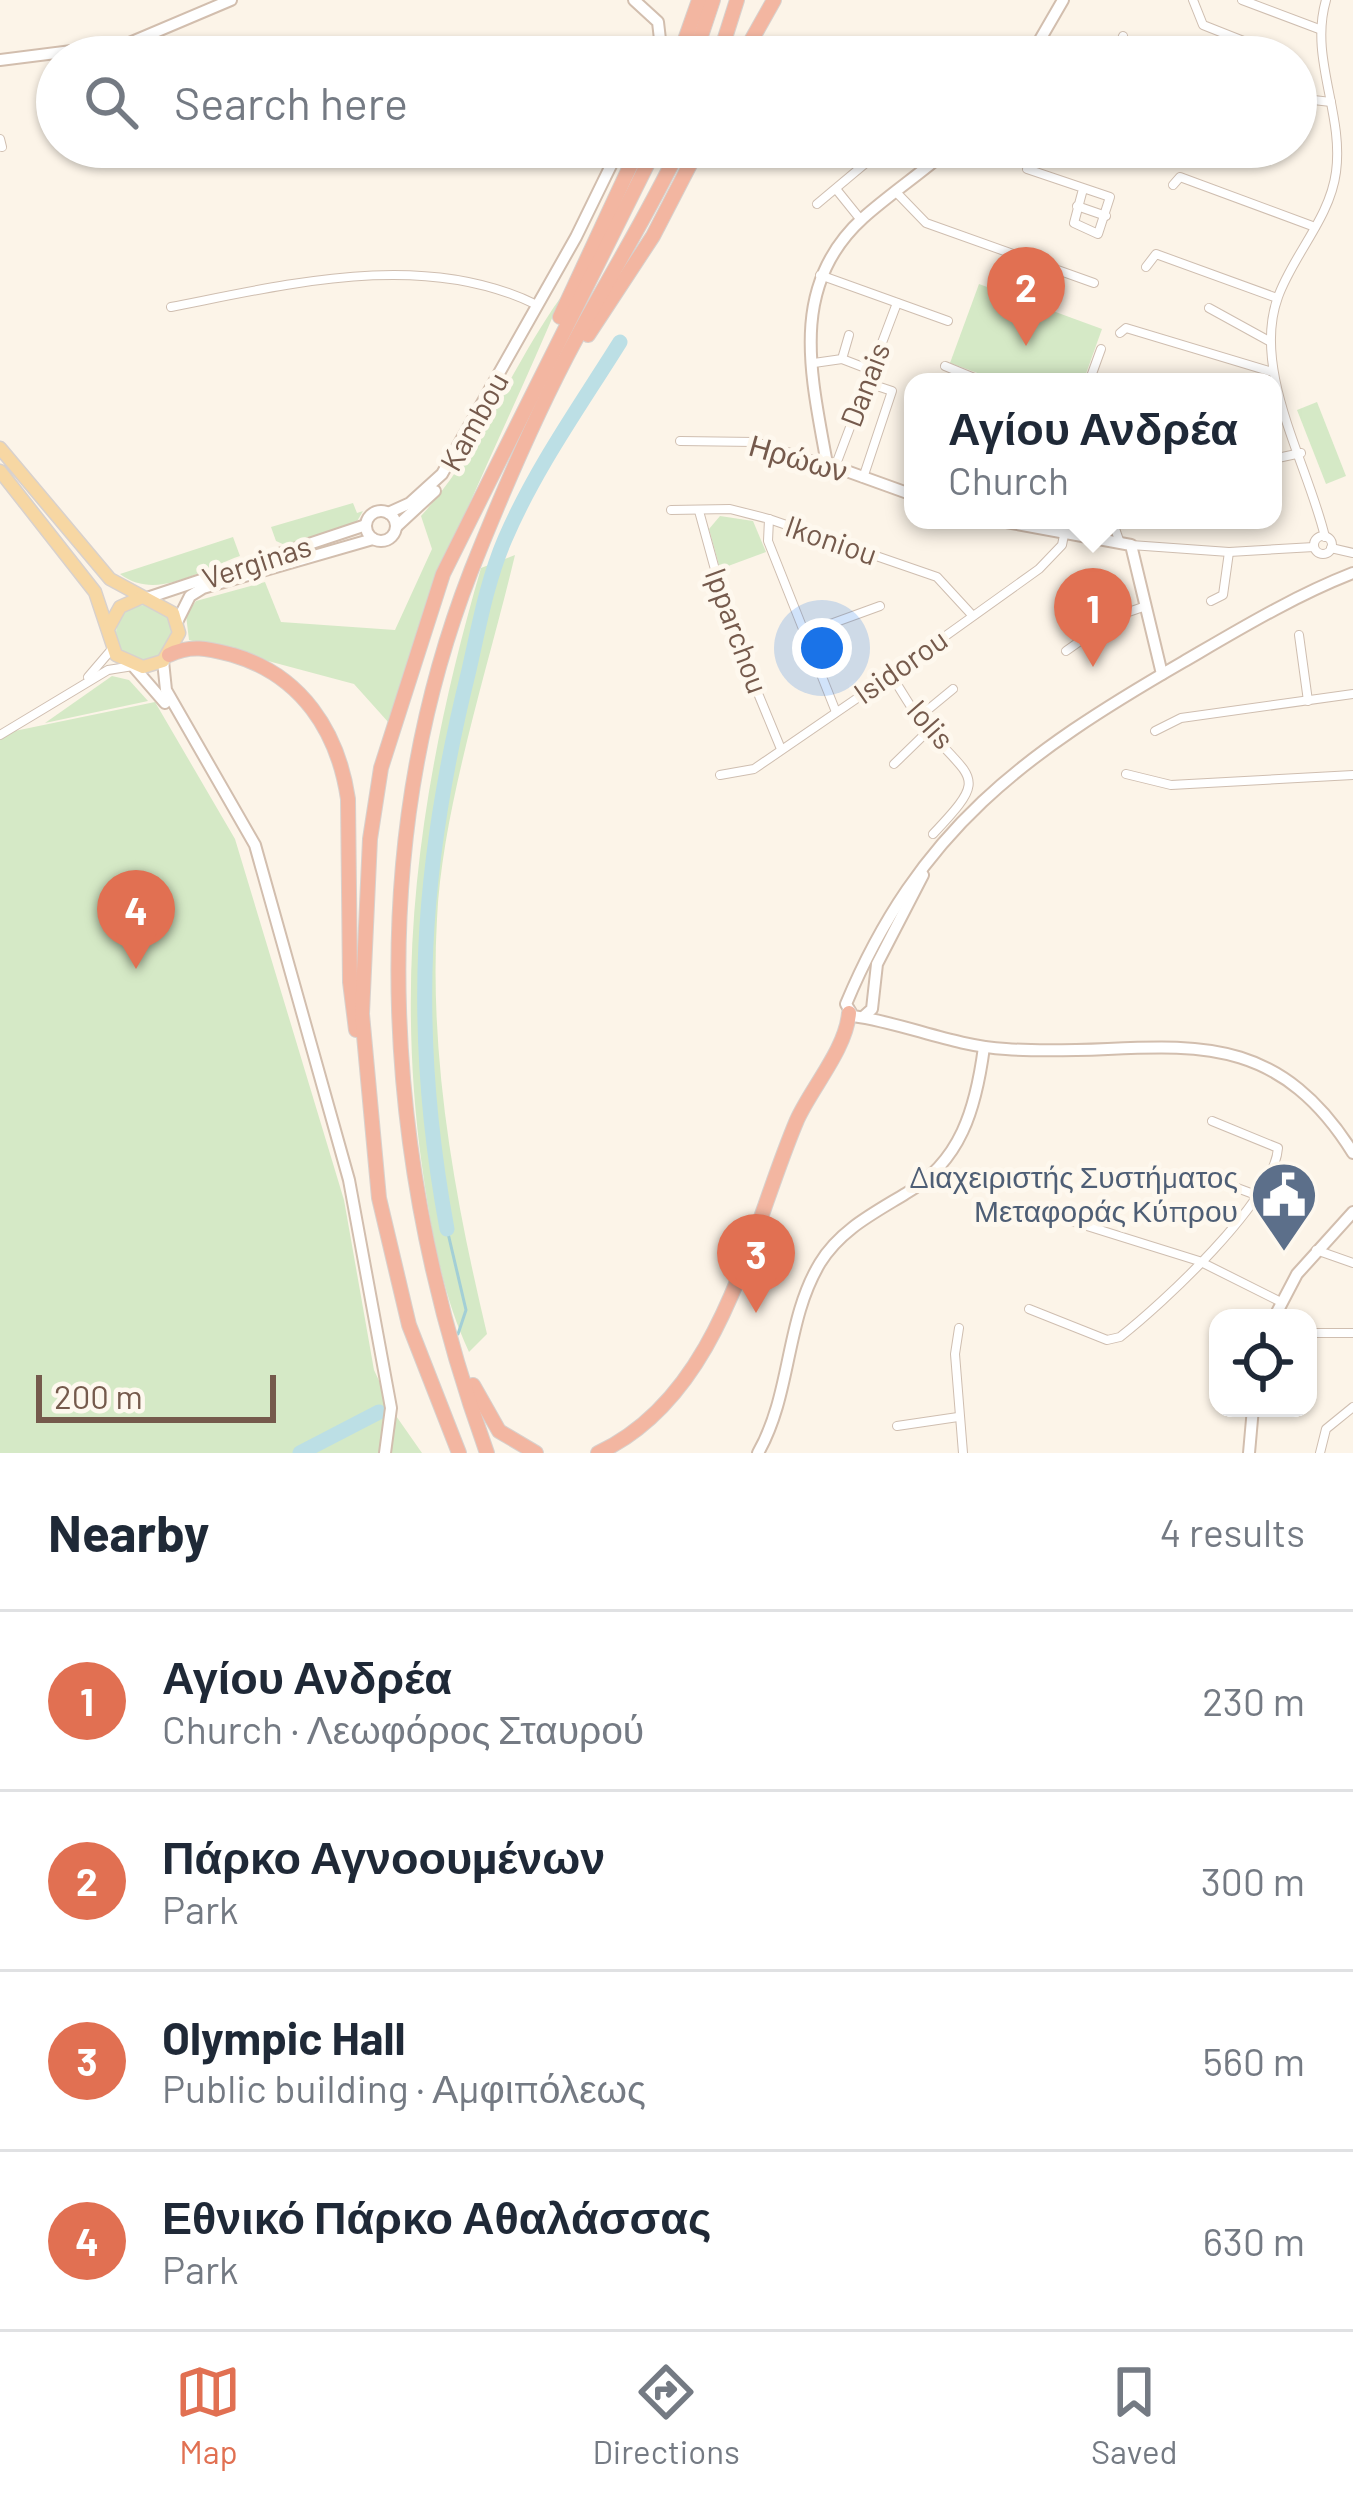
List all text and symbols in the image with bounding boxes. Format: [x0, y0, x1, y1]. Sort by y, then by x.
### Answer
search box [36, 36, 1317, 168]
icon: search [78, 69, 144, 135]
text: Search here [174, 75, 408, 129]
pin: 2 [987, 247, 1065, 346]
street label: Danais [832, 337, 897, 431]
street label: Kambou [432, 365, 515, 477]
popup [904, 373, 1282, 529]
text: Αγίου Ανδρέα [948, 400, 1238, 454]
street label: Ηρώων [745, 426, 852, 488]
text: Church [948, 456, 1069, 503]
street label: Ikoniou [781, 507, 882, 572]
street label: Verginas [197, 527, 315, 596]
street label: Ipparchou [699, 563, 777, 698]
pin: 1 [1054, 568, 1132, 667]
your location [792, 618, 852, 678]
street label: Isidorou [846, 620, 954, 710]
street label: Iolis [901, 692, 963, 756]
pin: 4 [97, 870, 175, 969]
place label: Διαχειριστής Συστήματος Μεταφοράς Κύπρου [910, 1158, 1238, 1228]
public building icon: Διαχειριστής Συστήματος Μεταφοράς Κύπρου [1249, 1160, 1319, 1254]
pin: 3 [717, 1214, 795, 1313]
map controls [1209, 1309, 1317, 1417]
button: locate [1209, 1309, 1317, 1417]
scale bar [36, 1369, 276, 1422]
text: 200 m [54, 1376, 143, 1416]
text: Nearby [48, 1501, 209, 1562]
text: 4 results [1160, 1508, 1305, 1555]
text: Αγίου Ανδρέα [162, 1649, 452, 1703]
text: 1 [80, 1677, 94, 1724]
text: 230 m [1202, 1677, 1305, 1724]
text: Church · Λεωφόρος Σταυρού [162, 1705, 644, 1752]
text: Πάρκο Αγνοουμένων [162, 1829, 605, 1883]
text: 2 [76, 1857, 98, 1904]
text: 300 m [1201, 1857, 1305, 1904]
text: Park [162, 1885, 239, 1932]
text: Olympic Hall [162, 2010, 405, 2064]
text: 3 [76, 2037, 98, 2084]
text: 560 m [1203, 2037, 1305, 2084]
text: Public building · Αμφιπόλεως [162, 2064, 646, 2111]
text: Εθνικό Πάρκο Αθαλάσσας [162, 2189, 711, 2243]
text: 4 [75, 2217, 99, 2264]
text: 630 m [1203, 2217, 1305, 2264]
text: Park [162, 2245, 239, 2292]
tab: Map [175, 2359, 241, 2471]
tab: Directions [592, 2359, 740, 2471]
tab: Saved [1091, 2359, 1178, 2471]

